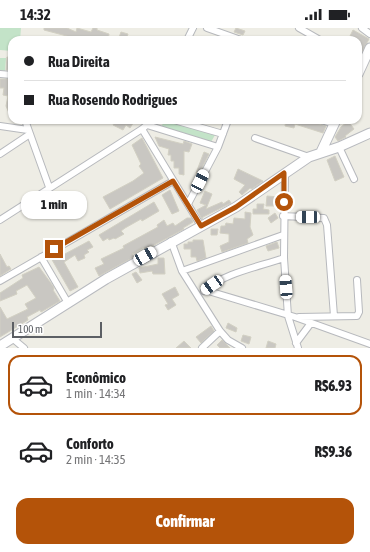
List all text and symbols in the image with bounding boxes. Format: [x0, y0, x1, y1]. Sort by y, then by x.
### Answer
text: 14:32 [20, 6, 51, 23]
text: Rua Direita [48, 53, 110, 70]
text: Rua Rosendo Rodrigues [48, 91, 177, 108]
car [189, 168, 211, 194]
callout: 1 min [21, 191, 87, 219]
route start [275, 193, 293, 211]
text: 1 min [41, 197, 67, 212]
car [296, 211, 320, 223]
route end [45, 240, 63, 258]
car [132, 245, 158, 267]
car [199, 273, 225, 297]
car [279, 275, 293, 299]
scale bar [12, 320, 102, 339]
text: 100 m [18, 323, 43, 335]
icon: car [18, 367, 54, 403]
text: Econômico [66, 369, 126, 386]
text: R$6.93 [314, 377, 352, 394]
text: 1 min · 14:34 [66, 386, 126, 401]
icon: car [18, 433, 54, 469]
text: Conforto [66, 435, 114, 452]
text: R$9.36 [314, 443, 352, 460]
text: 2 min · 14:35 [66, 452, 126, 467]
button: Confirmar [16, 498, 354, 544]

